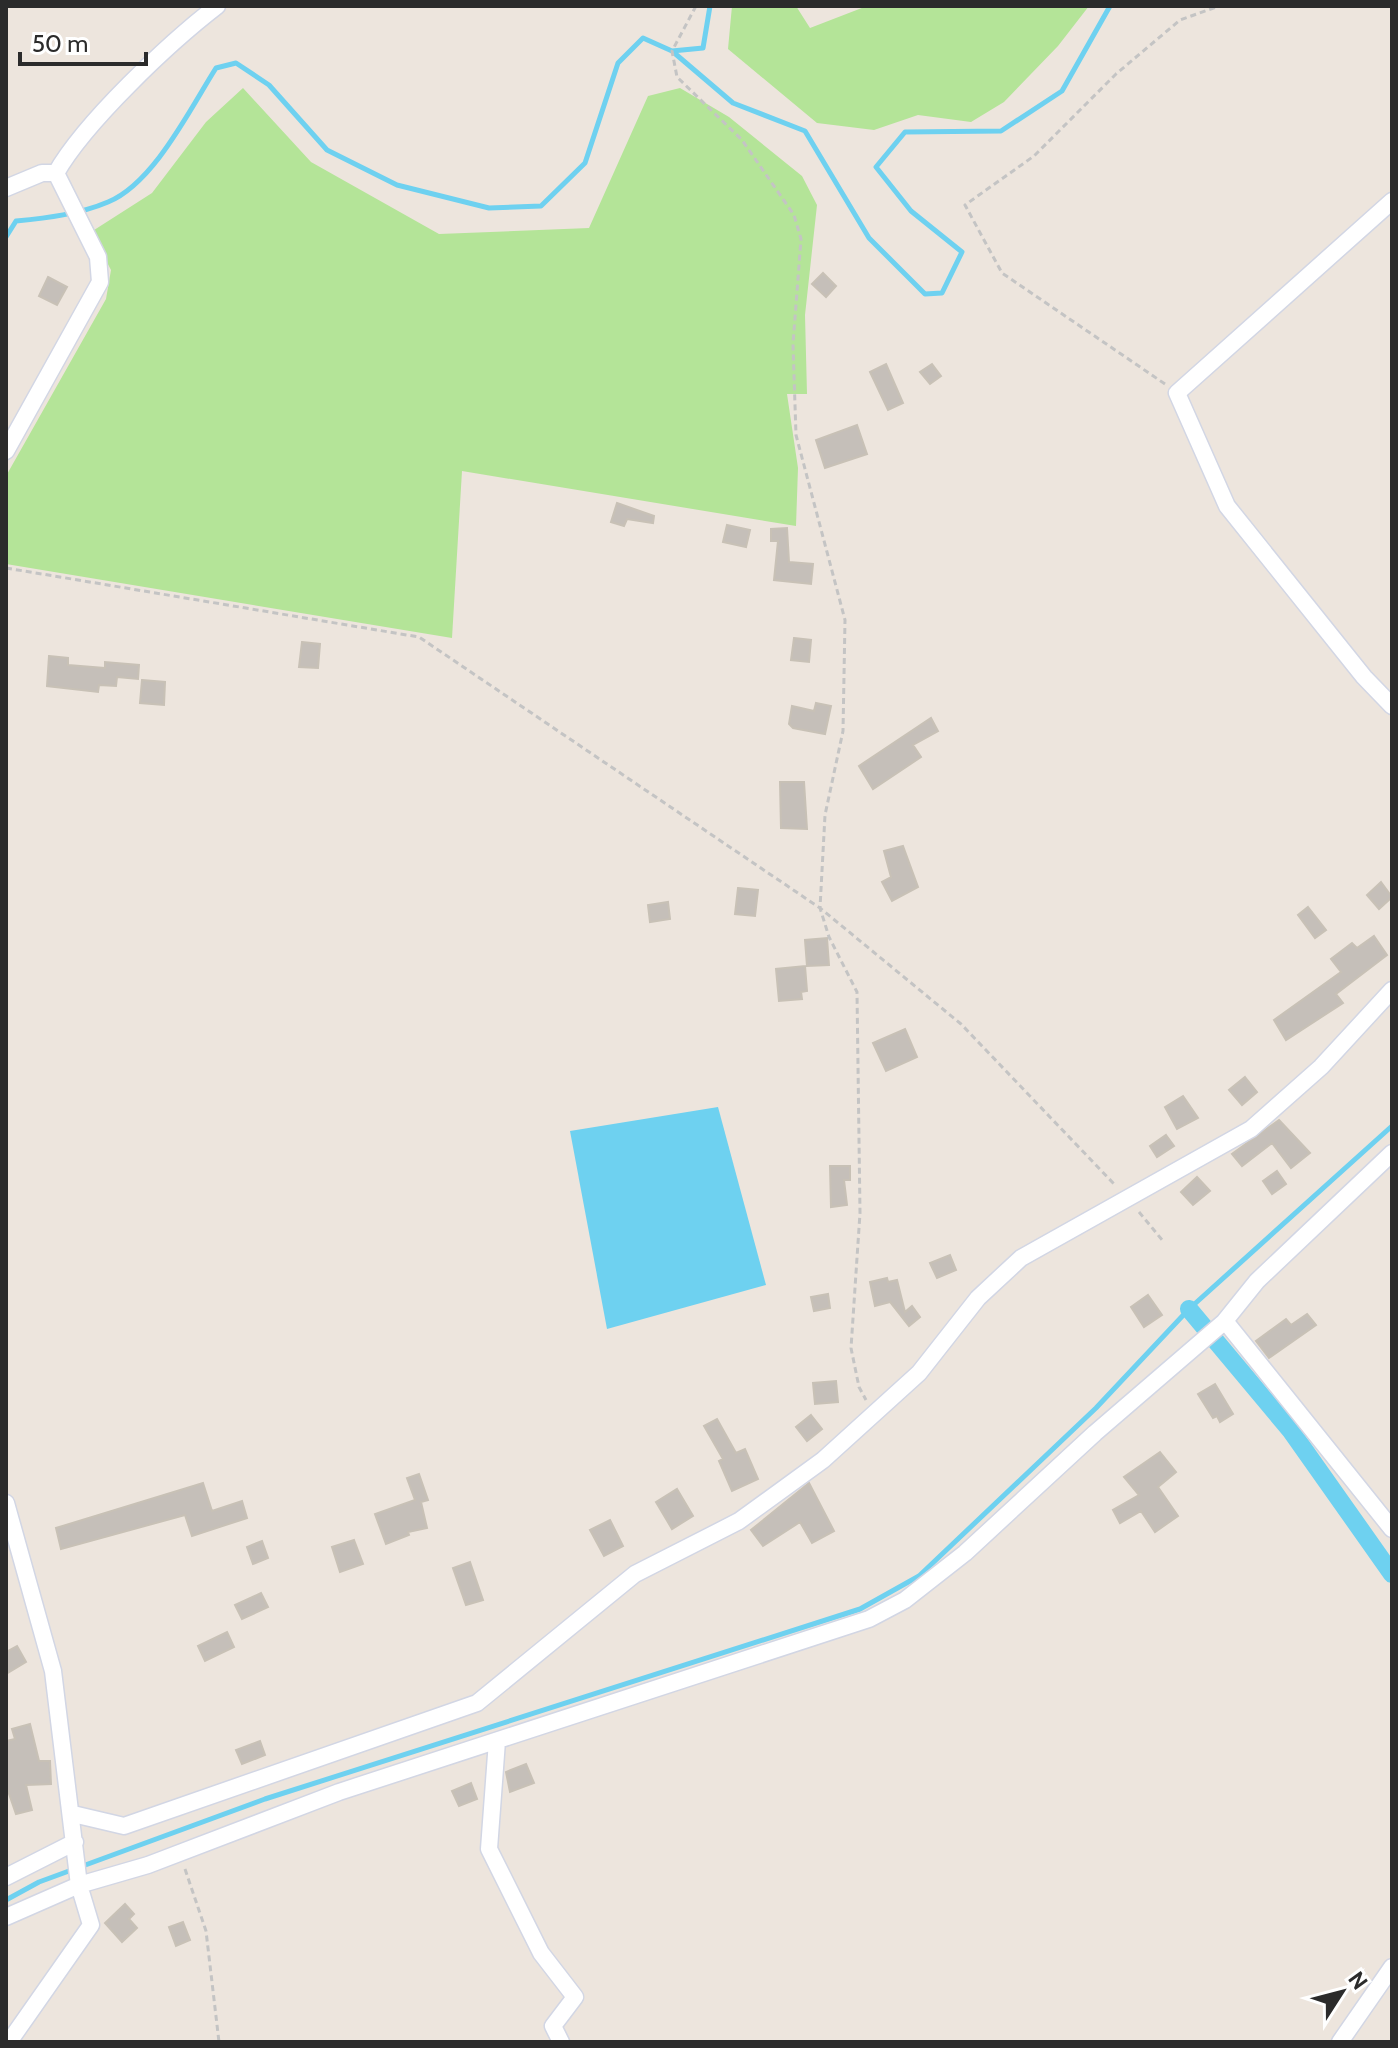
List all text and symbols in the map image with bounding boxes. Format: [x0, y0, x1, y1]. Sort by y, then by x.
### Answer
scale bar [20, 16, 146, 66]
text: 50 m [32, 29, 88, 58]
north arrow [1302, 1952, 1382, 2032]
text: N [1342, 1966, 1373, 1995]

